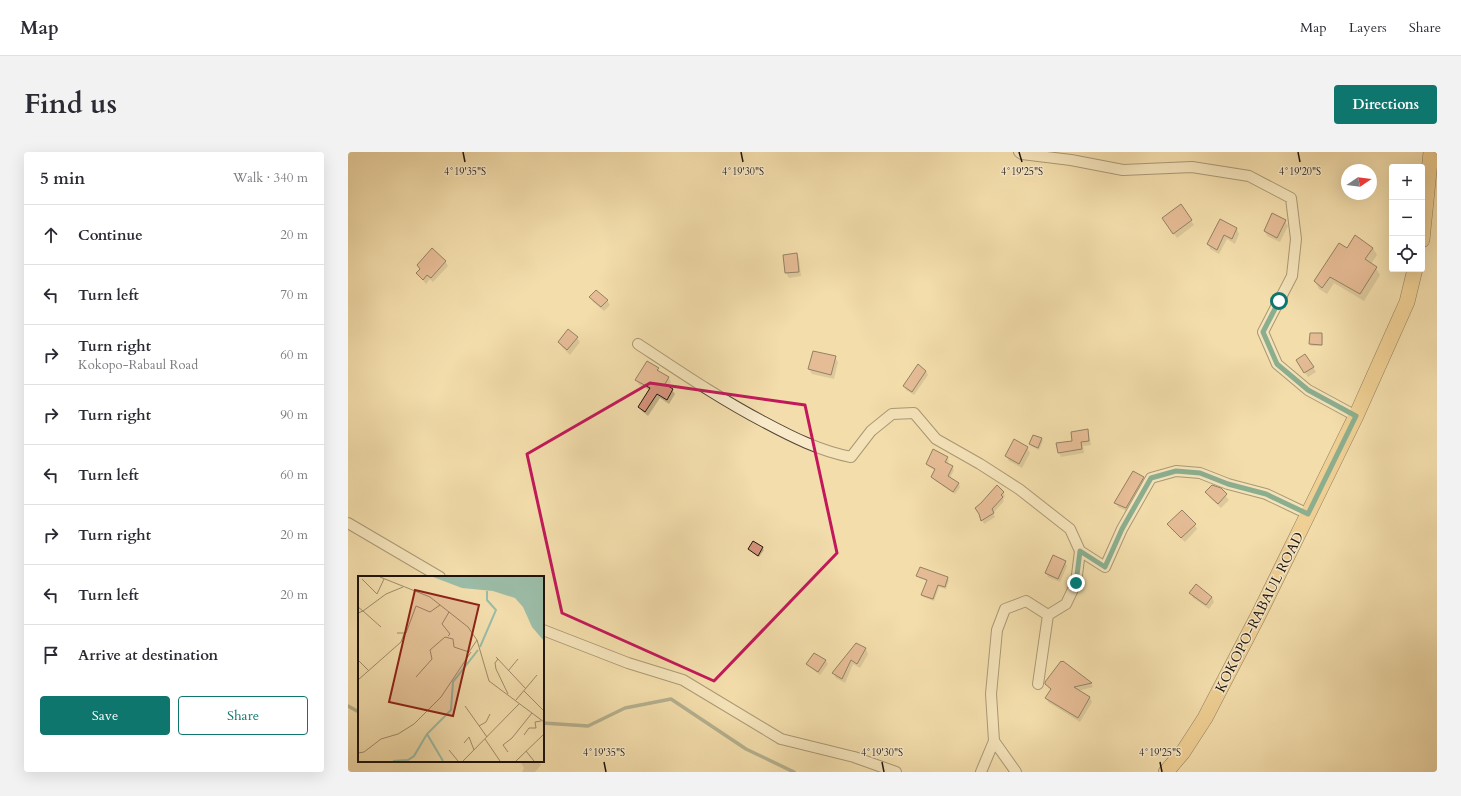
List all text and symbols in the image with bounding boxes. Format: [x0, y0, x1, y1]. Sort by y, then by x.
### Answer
text: Map [20, 15, 59, 41]
text: Map [1300, 18, 1327, 37]
text: Layers [1349, 18, 1387, 37]
text: Share [1409, 18, 1441, 37]
text: Find us [24, 85, 117, 123]
button: Directions [1334, 85, 1437, 124]
north arrow [1341, 164, 1377, 200]
map controls [1389, 164, 1425, 272]
button: + [1389, 164, 1425, 200]
text: 4°19'35"S [444, 165, 486, 179]
text: 4°19'30"S [722, 165, 764, 179]
text: 4°19'25"S [1001, 165, 1043, 179]
text: 4°19'20"S [1279, 165, 1321, 179]
text: 5 min [40, 167, 85, 190]
text: Walk · 340 m [233, 169, 308, 187]
button: − [1389, 200, 1425, 236]
icon: ahead [40, 224, 62, 246]
text: Continue [78, 225, 143, 245]
text: 20 m [280, 226, 308, 244]
button: locate [1389, 236, 1425, 272]
icon: left [40, 284, 62, 306]
text: Turn left [78, 285, 139, 305]
text: 70 m [280, 286, 308, 304]
route start [1270, 292, 1288, 310]
text: Turn right [78, 336, 151, 356]
icon: right [40, 344, 62, 366]
text: 60 m [280, 346, 308, 364]
text: Kokopo-Rabaul Road [78, 356, 198, 374]
icon: right [40, 404, 62, 426]
text: Turn right [78, 405, 151, 425]
text: 90 m [280, 406, 308, 424]
icon: left [40, 464, 62, 486]
text: Turn left [78, 465, 139, 485]
text: 60 m [280, 466, 308, 484]
icon: right [40, 524, 62, 546]
text: Turn right [78, 525, 151, 545]
text: 20 m [280, 526, 308, 544]
street label: KOKOPO-RABAUL ROAD [1211, 529, 1308, 696]
route end [1067, 574, 1085, 592]
inset map [358, 576, 544, 762]
icon: left [40, 584, 62, 606]
text: Turn left [78, 585, 139, 605]
text: 20 m [280, 586, 308, 604]
icon: arrive [40, 644, 62, 666]
text: Arrive at destination [78, 645, 218, 665]
button: Save [40, 696, 170, 735]
button: Share [178, 696, 308, 735]
text: 4°19'35"S [583, 746, 625, 760]
text: 4°19'30"S [861, 746, 903, 760]
text: 4°19'25"S [1139, 746, 1181, 760]

